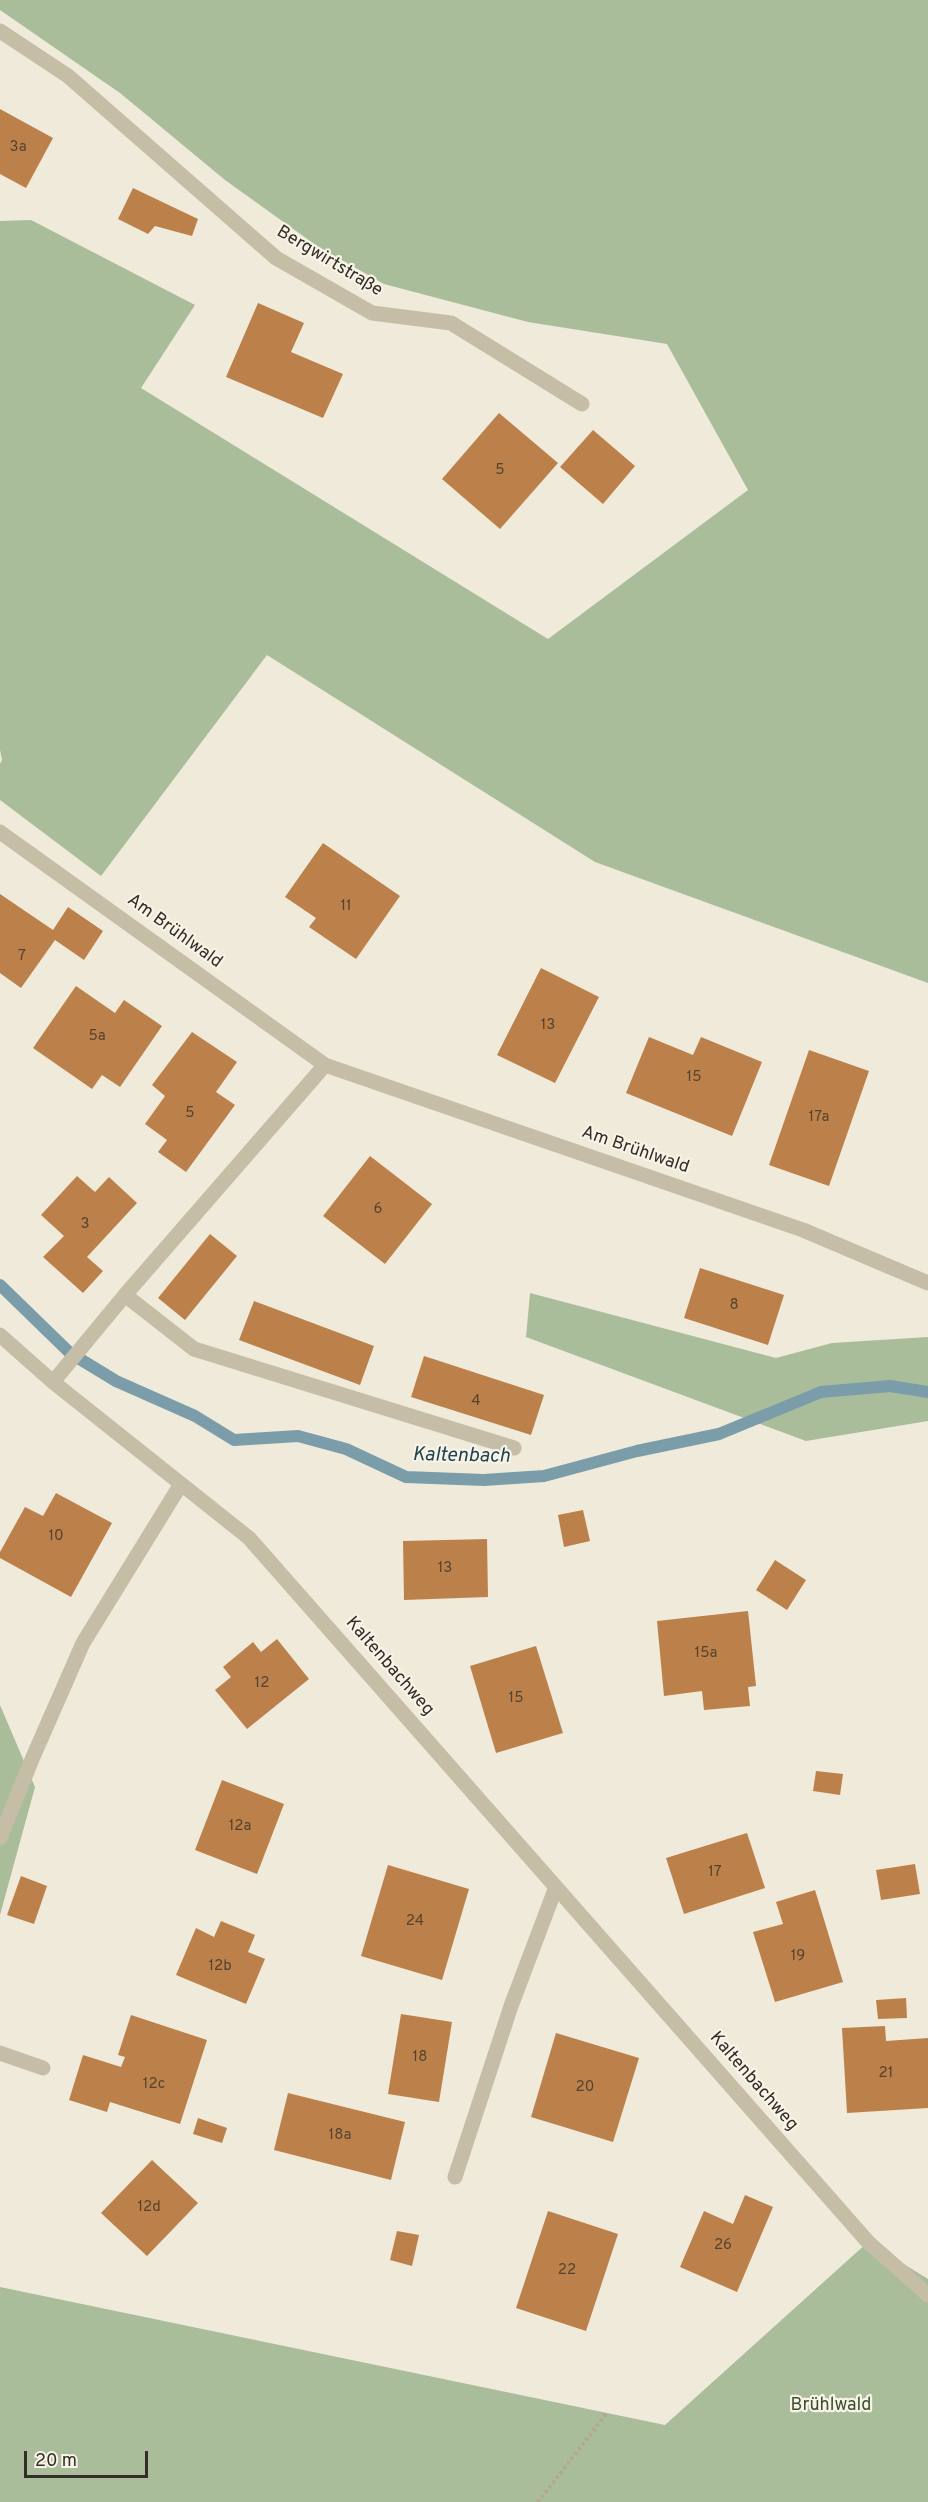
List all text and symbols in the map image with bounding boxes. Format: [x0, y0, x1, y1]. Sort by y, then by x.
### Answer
house number: 3a [9, 139, 27, 157]
street label: Bergwirtstraße [272, 222, 386, 302]
house number: 5 [495, 462, 505, 480]
street label: Am Brühlwald [122, 890, 226, 974]
house number: 11 [340, 898, 352, 916]
house number: 7 [18, 948, 26, 966]
house number: 13 [541, 1017, 555, 1035]
house number: 5a [88, 1028, 106, 1046]
house number: 15 [687, 1069, 701, 1087]
house number: 5 [185, 1105, 195, 1123]
house number: 17a [809, 1109, 829, 1127]
street label: Am Brühlwald [578, 1122, 692, 1180]
house number: 6 [374, 1201, 382, 1219]
house number: 3 [80, 1216, 90, 1234]
house number: 8 [729, 1297, 739, 1315]
house number: 4 [471, 1393, 481, 1411]
water label: Kaltenbach [412, 1444, 510, 1470]
house number: 10 [48, 1528, 64, 1546]
house number: 13 [438, 1560, 452, 1578]
street label: Kaltenbachweg [340, 1613, 438, 1721]
house number: 15a [695, 1645, 717, 1663]
house number: 12 [255, 1675, 269, 1693]
house number: 15 [509, 1690, 523, 1708]
house number: 12a [229, 1818, 251, 1836]
house number: 17 [708, 1864, 722, 1882]
house number: 24 [406, 1913, 424, 1931]
house number: 19 [791, 1948, 805, 1966]
house number: 12b [208, 1958, 232, 1976]
street label: Kaltenbachweg [704, 2028, 802, 2136]
house number: 18 [413, 2049, 427, 2067]
house number: 21 [879, 2065, 893, 2083]
house number: 12c [143, 2076, 165, 2094]
house number: 20 [576, 2079, 594, 2097]
house number: 18a [329, 2127, 351, 2145]
house number: 12d [137, 2199, 161, 2217]
house number: 26 [714, 2237, 732, 2255]
house number: 22 [558, 2262, 576, 2280]
park label: Brühlwald [791, 2395, 871, 2417]
scale bar [27, 2439, 152, 2477]
text: 20 m [35, 2450, 77, 2473]

